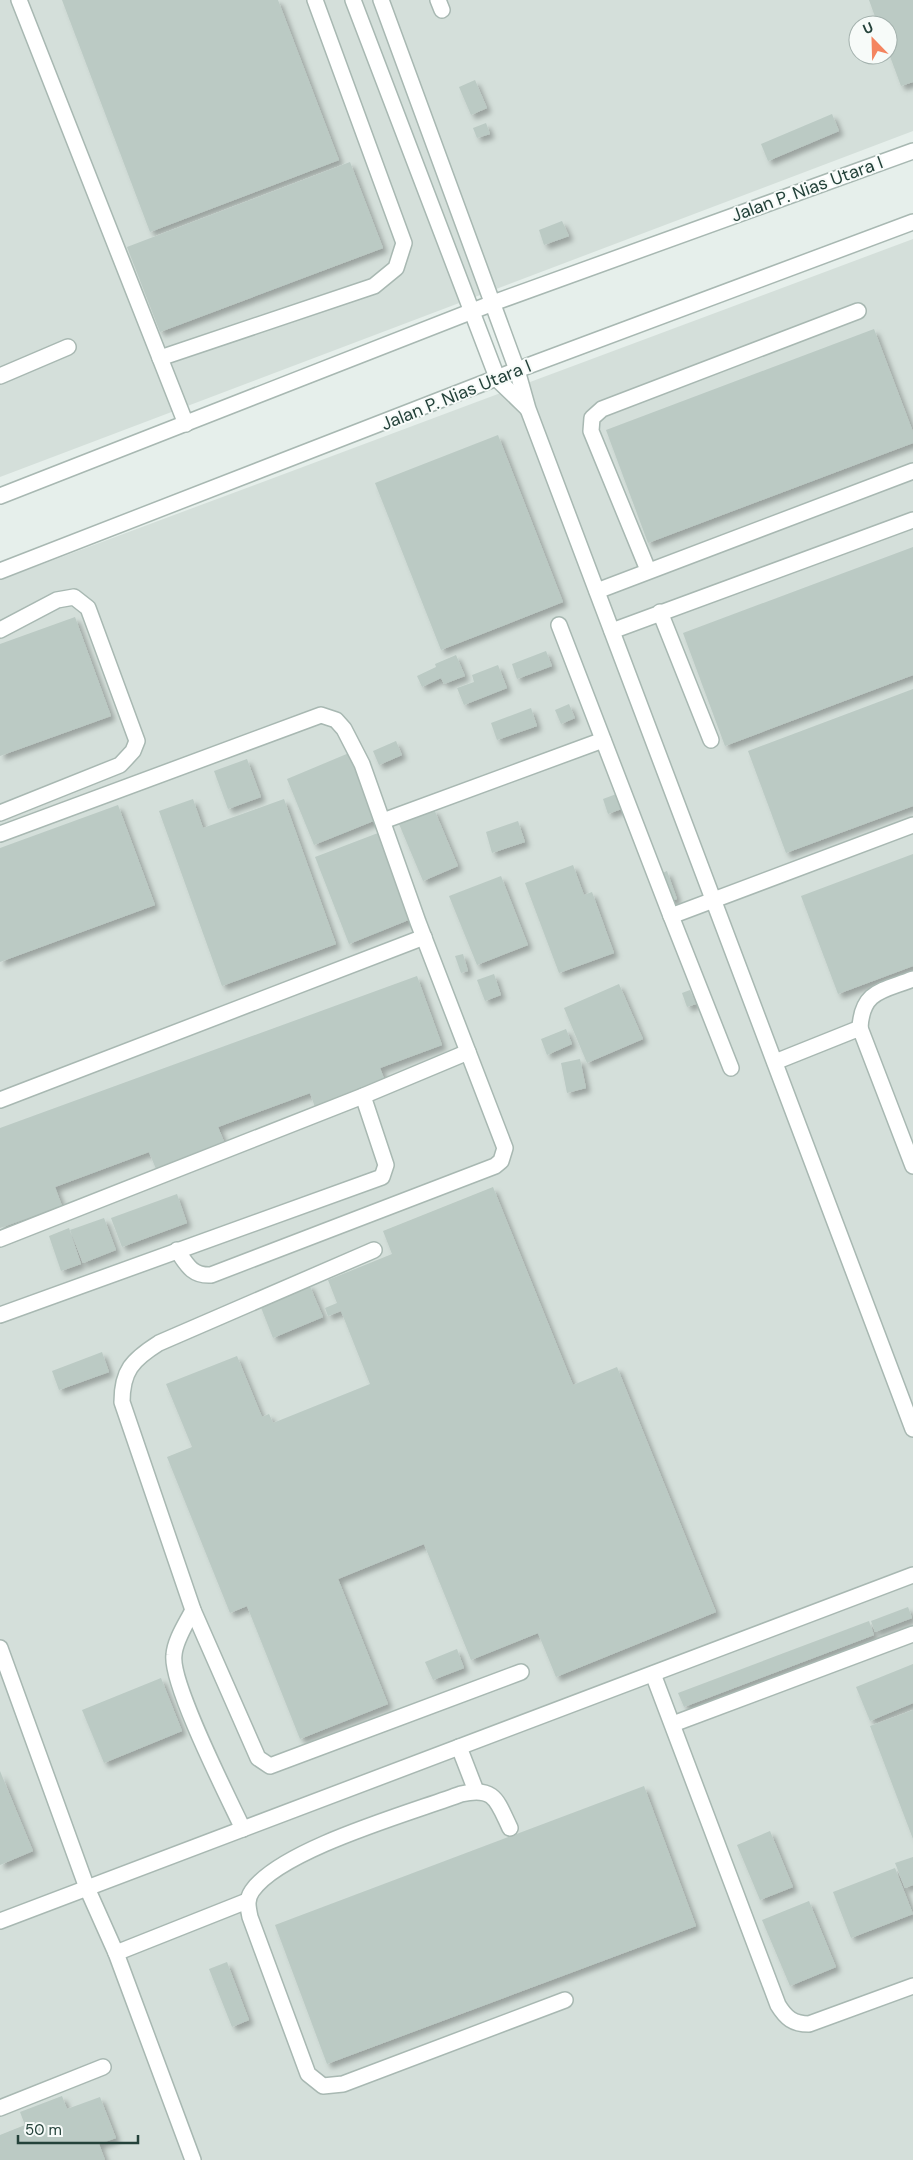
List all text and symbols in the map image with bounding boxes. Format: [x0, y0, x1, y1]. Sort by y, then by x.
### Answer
north arrow [848, 15, 898, 65]
text: U [860, 18, 876, 38]
street label: Jalan P. Nias Utara I [728, 150, 886, 228]
street label: Jalan P. Nias Utara I [377, 354, 535, 436]
scale bar [18, 2112, 138, 2144]
text: 50 m [25, 2120, 62, 2140]

